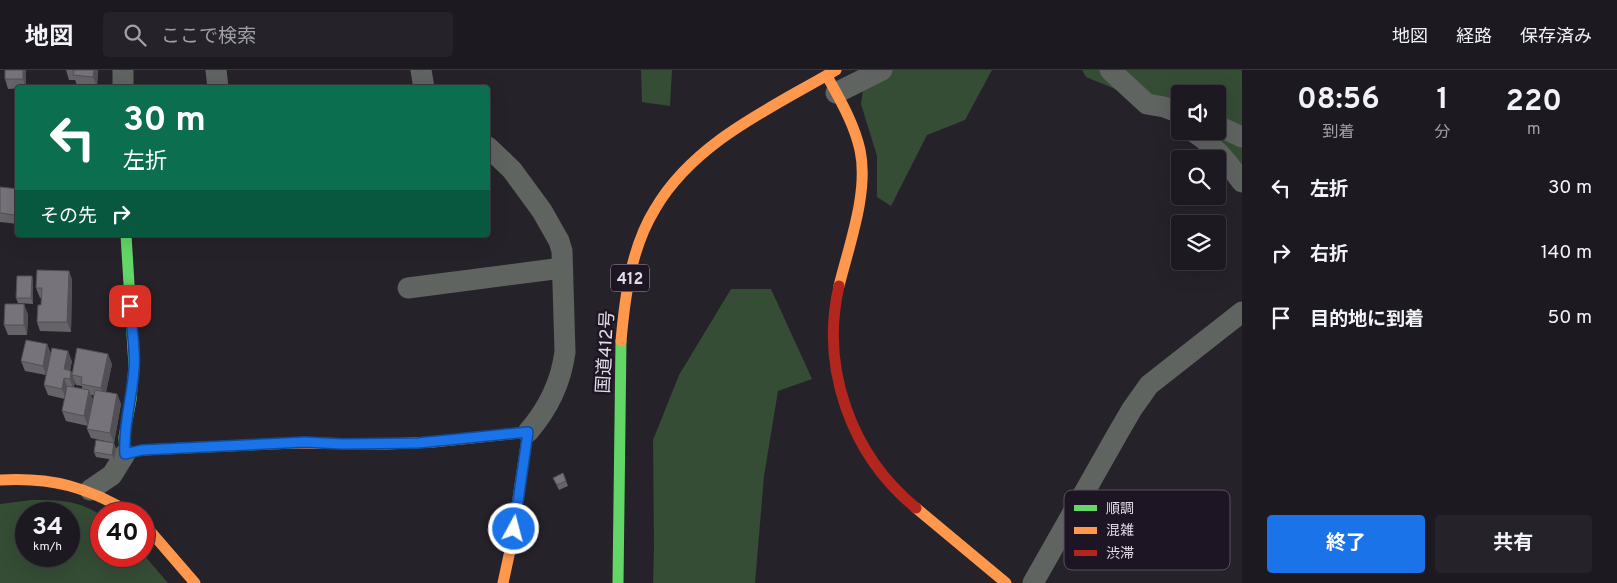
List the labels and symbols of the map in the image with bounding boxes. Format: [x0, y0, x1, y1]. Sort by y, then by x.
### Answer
road number: 412 [611, 264, 649, 292]
pin [109, 285, 151, 327]
street label: 国道412号 [593, 310, 620, 394]
legend [1064, 490, 1230, 570]
text: 順調 [1106, 501, 1134, 518]
speed limit sign: 40 [90, 502, 155, 567]
position arrow [487, 502, 539, 554]
text: 混雑 [1106, 522, 1134, 540]
text: 渋滞 [1106, 546, 1134, 563]

